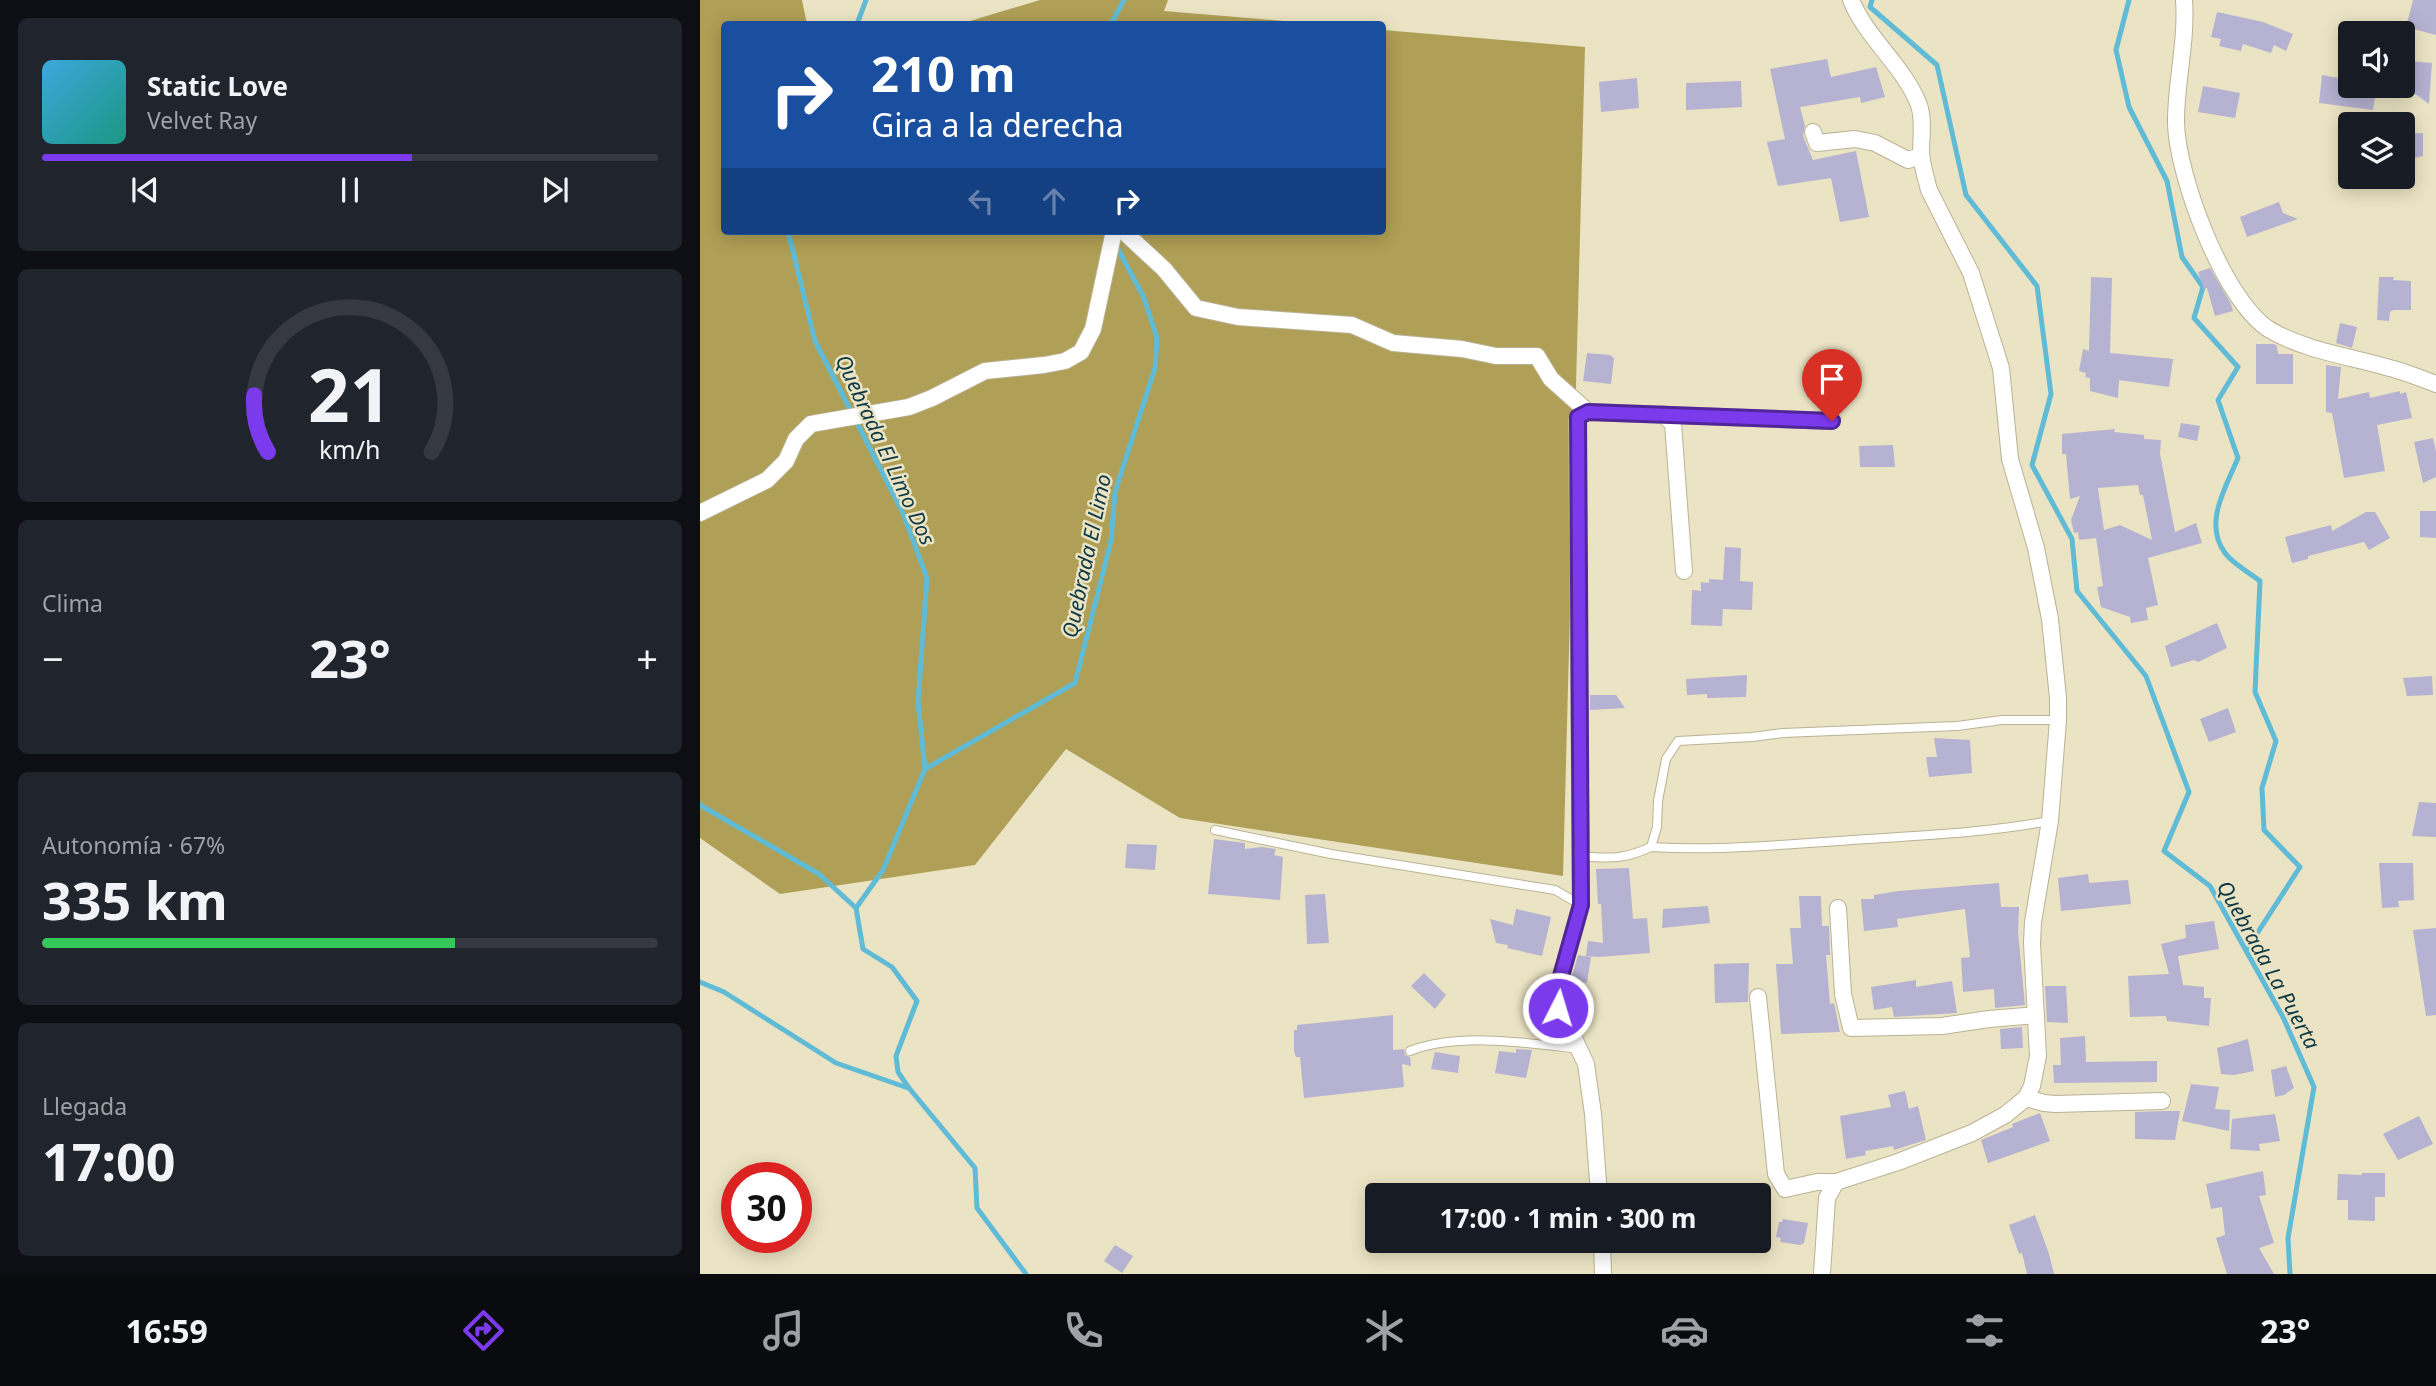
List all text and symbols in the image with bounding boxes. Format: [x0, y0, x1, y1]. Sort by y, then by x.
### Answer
map controls [2338, 21, 2415, 189]
button: sound [2338, 21, 2415, 98]
text: 210 m [871, 40, 1016, 106]
icon: right [756, 49, 847, 140]
text: Static Love [147, 68, 288, 104]
text: Gira a la derecha [871, 103, 1124, 146]
text: Velvet Ray [147, 104, 257, 136]
button: layers [2338, 112, 2415, 189]
icon: previous [126, 171, 164, 209]
icon: pause [331, 171, 369, 209]
icon: next [536, 171, 574, 209]
icon: left [962, 182, 1000, 220]
icon: ahead [1035, 182, 1073, 220]
icon: right [1108, 182, 1146, 220]
text: 21 [308, 344, 392, 443]
pin [1802, 349, 1862, 421]
water label: Quebrada El Limo Dos [829, 350, 942, 549]
icon: arrive [1813, 360, 1851, 398]
text: km/h [319, 432, 381, 466]
water label: Quebrada El Limo [1055, 471, 1117, 640]
text: Clima [42, 587, 103, 619]
text: 23° [309, 622, 391, 693]
text: − [42, 632, 64, 684]
text: + [636, 632, 658, 684]
text: Autonomía · 67% [42, 829, 225, 861]
text: 335 km [42, 864, 228, 935]
water label: Quebrada La Puerta [2211, 875, 2327, 1054]
position arrow [1521, 971, 1595, 1045]
text: Llegada [42, 1090, 127, 1122]
text: 17:00 [42, 1125, 176, 1196]
speed limit sign: 30 [721, 1162, 812, 1253]
text: 17:00 · 1 min · 300 m [1440, 1200, 1696, 1236]
icon: directions [459, 1306, 508, 1355]
icon: music [759, 1306, 808, 1355]
icon: phone [1059, 1306, 1108, 1355]
icon: climate [1360, 1306, 1409, 1355]
icon: car [1660, 1306, 1709, 1355]
icon: filters [1960, 1306, 2009, 1355]
text: 16:59 [126, 1309, 208, 1352]
text: 23° [2260, 1309, 2310, 1352]

